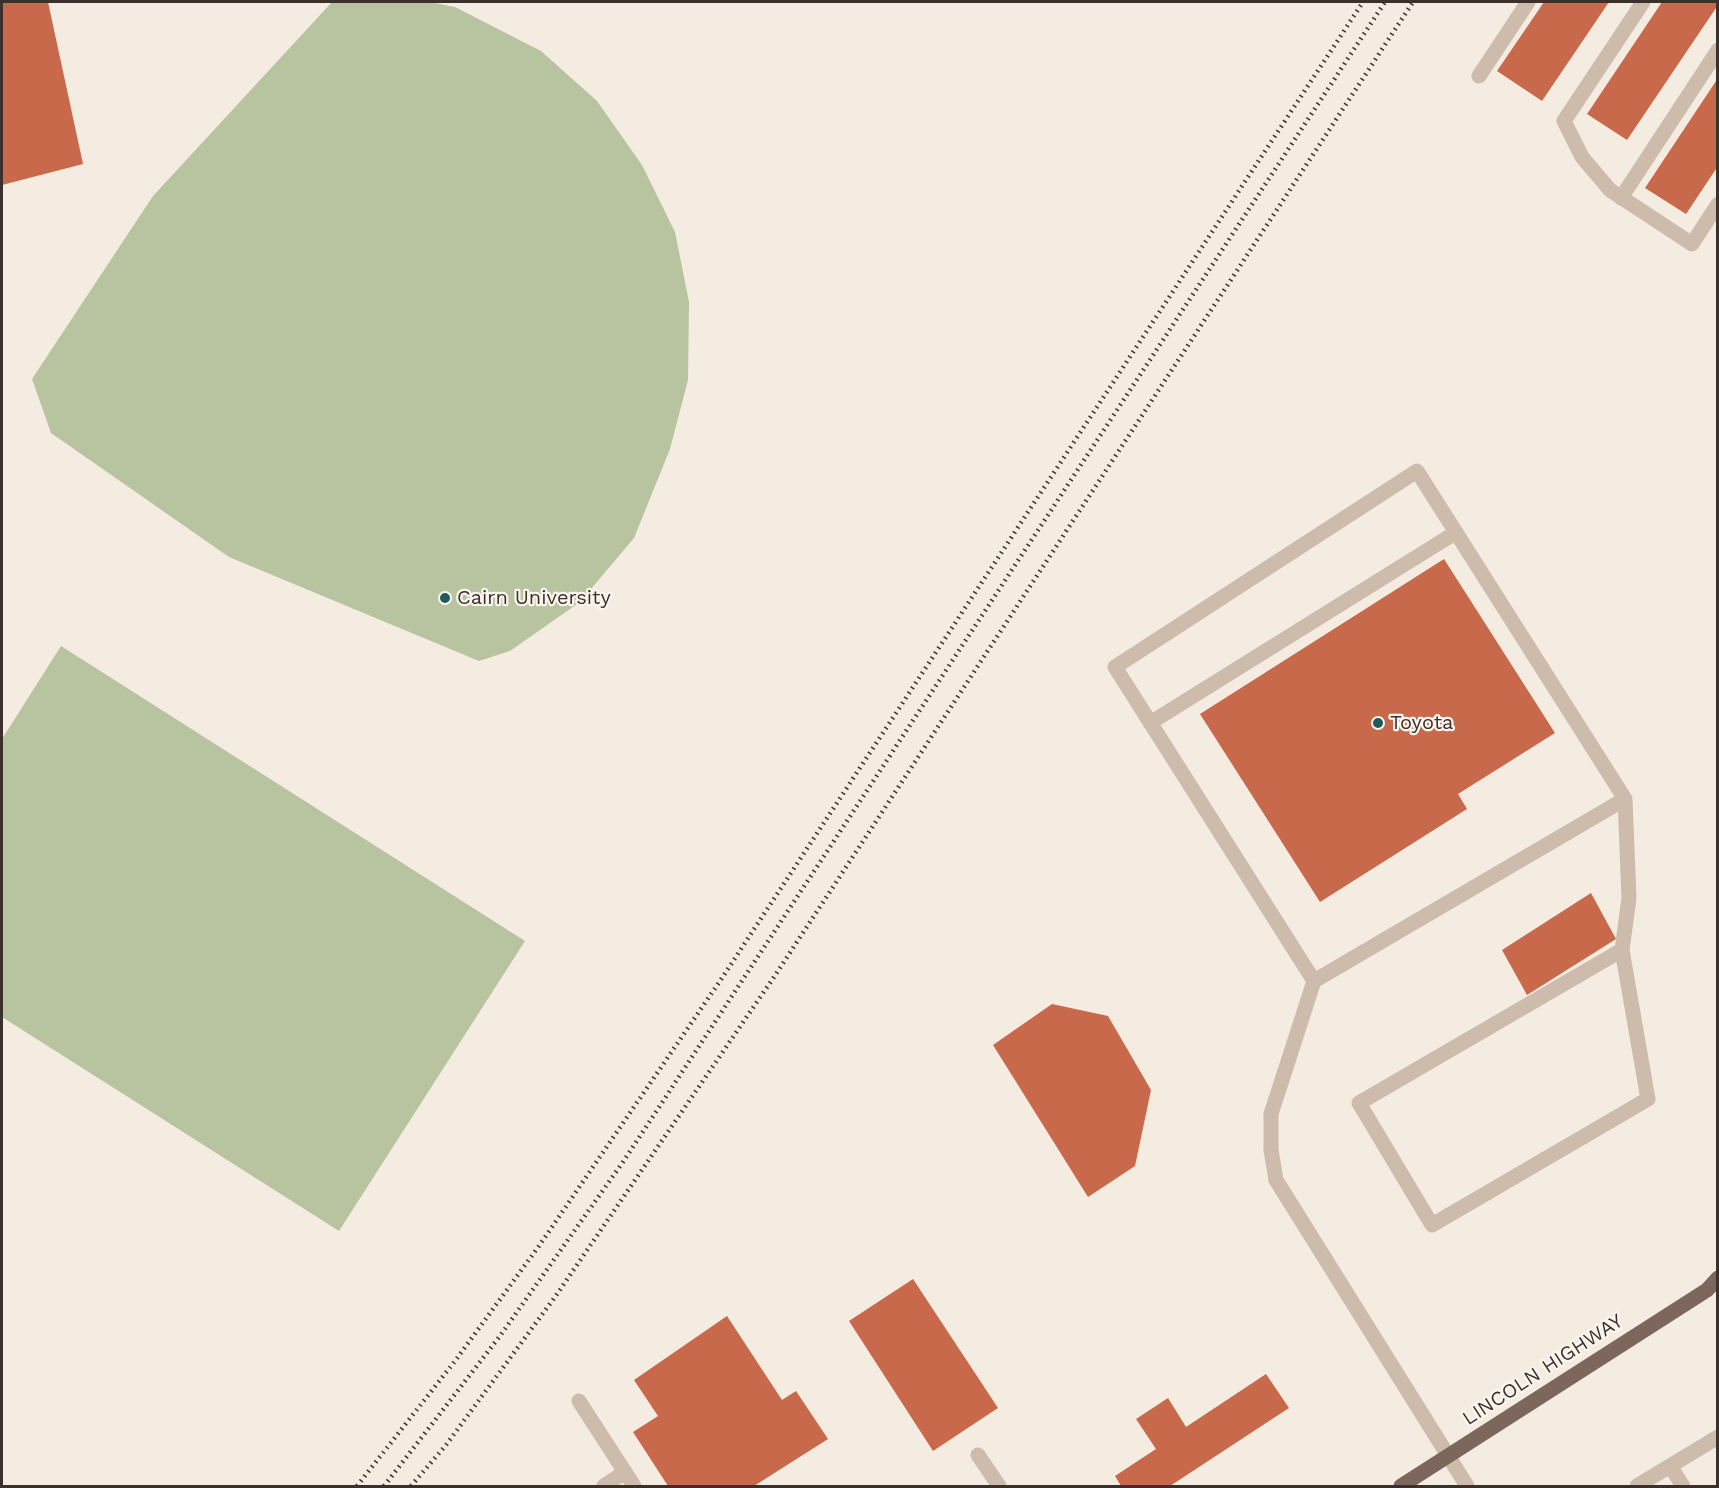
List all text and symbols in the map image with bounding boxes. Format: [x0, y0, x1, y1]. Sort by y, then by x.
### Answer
place label: Cairn University [457, 586, 611, 610]
marker: Cairn University [438, 591, 452, 605]
place label: Toyota [1390, 711, 1453, 735]
marker: Toyota [1371, 716, 1385, 730]
street label: LINCOLN HIGHWAY [1458, 1309, 1628, 1431]

